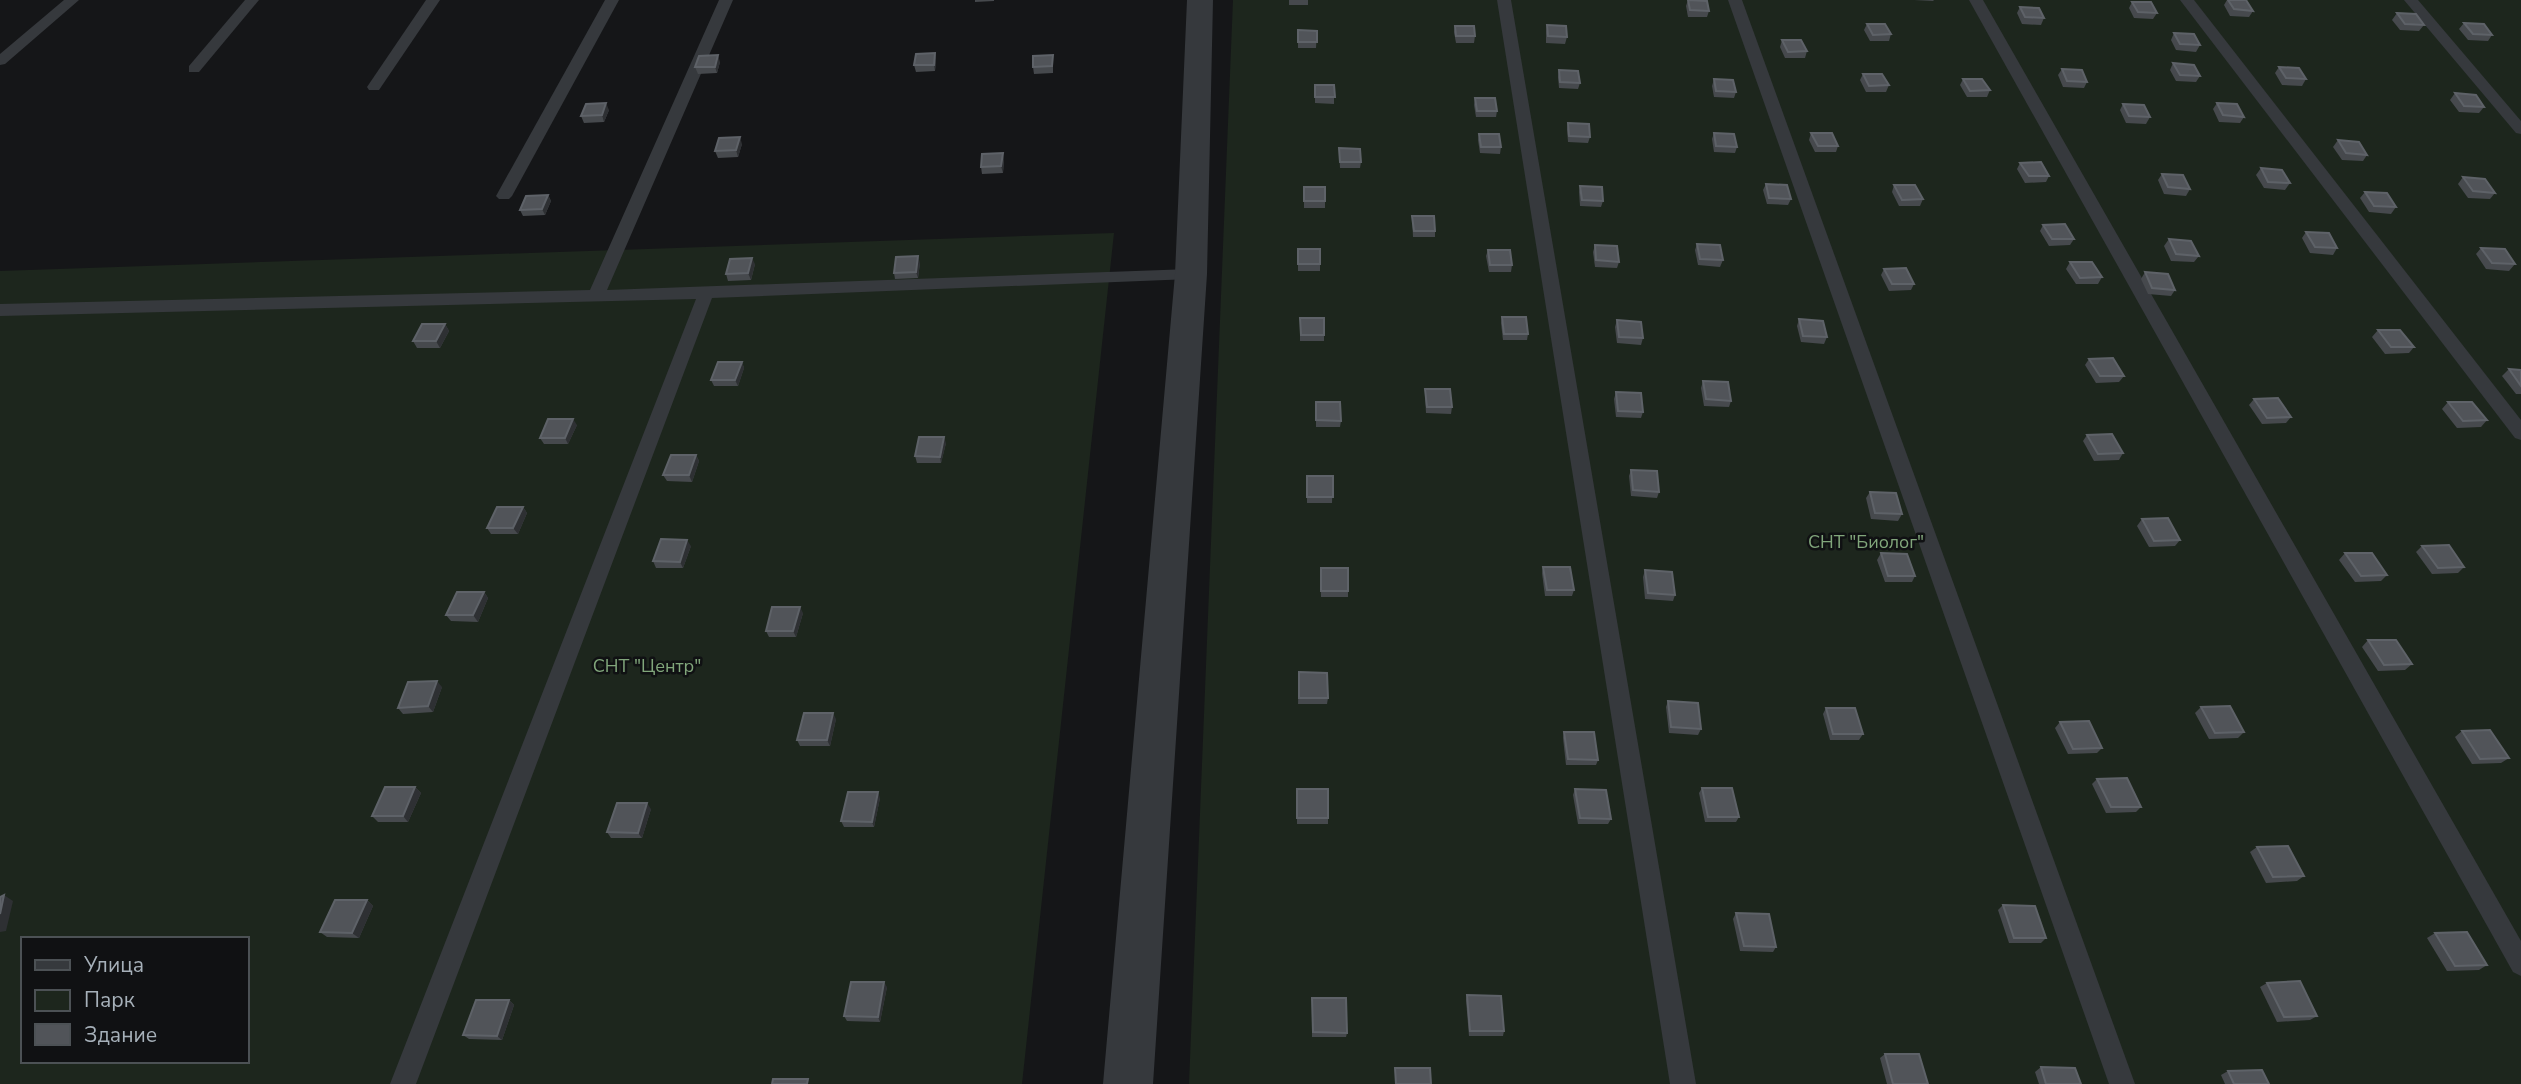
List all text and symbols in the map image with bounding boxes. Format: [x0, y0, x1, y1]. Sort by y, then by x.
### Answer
park label: СНТ "Биолог" [1808, 530, 1924, 554]
park label: СНТ "Центр" [593, 654, 701, 678]
legend [21, 937, 248, 1063]
text: Улица [83, 951, 144, 979]
text: Парк [84, 986, 136, 1014]
text: Здание [84, 1021, 157, 1049]

